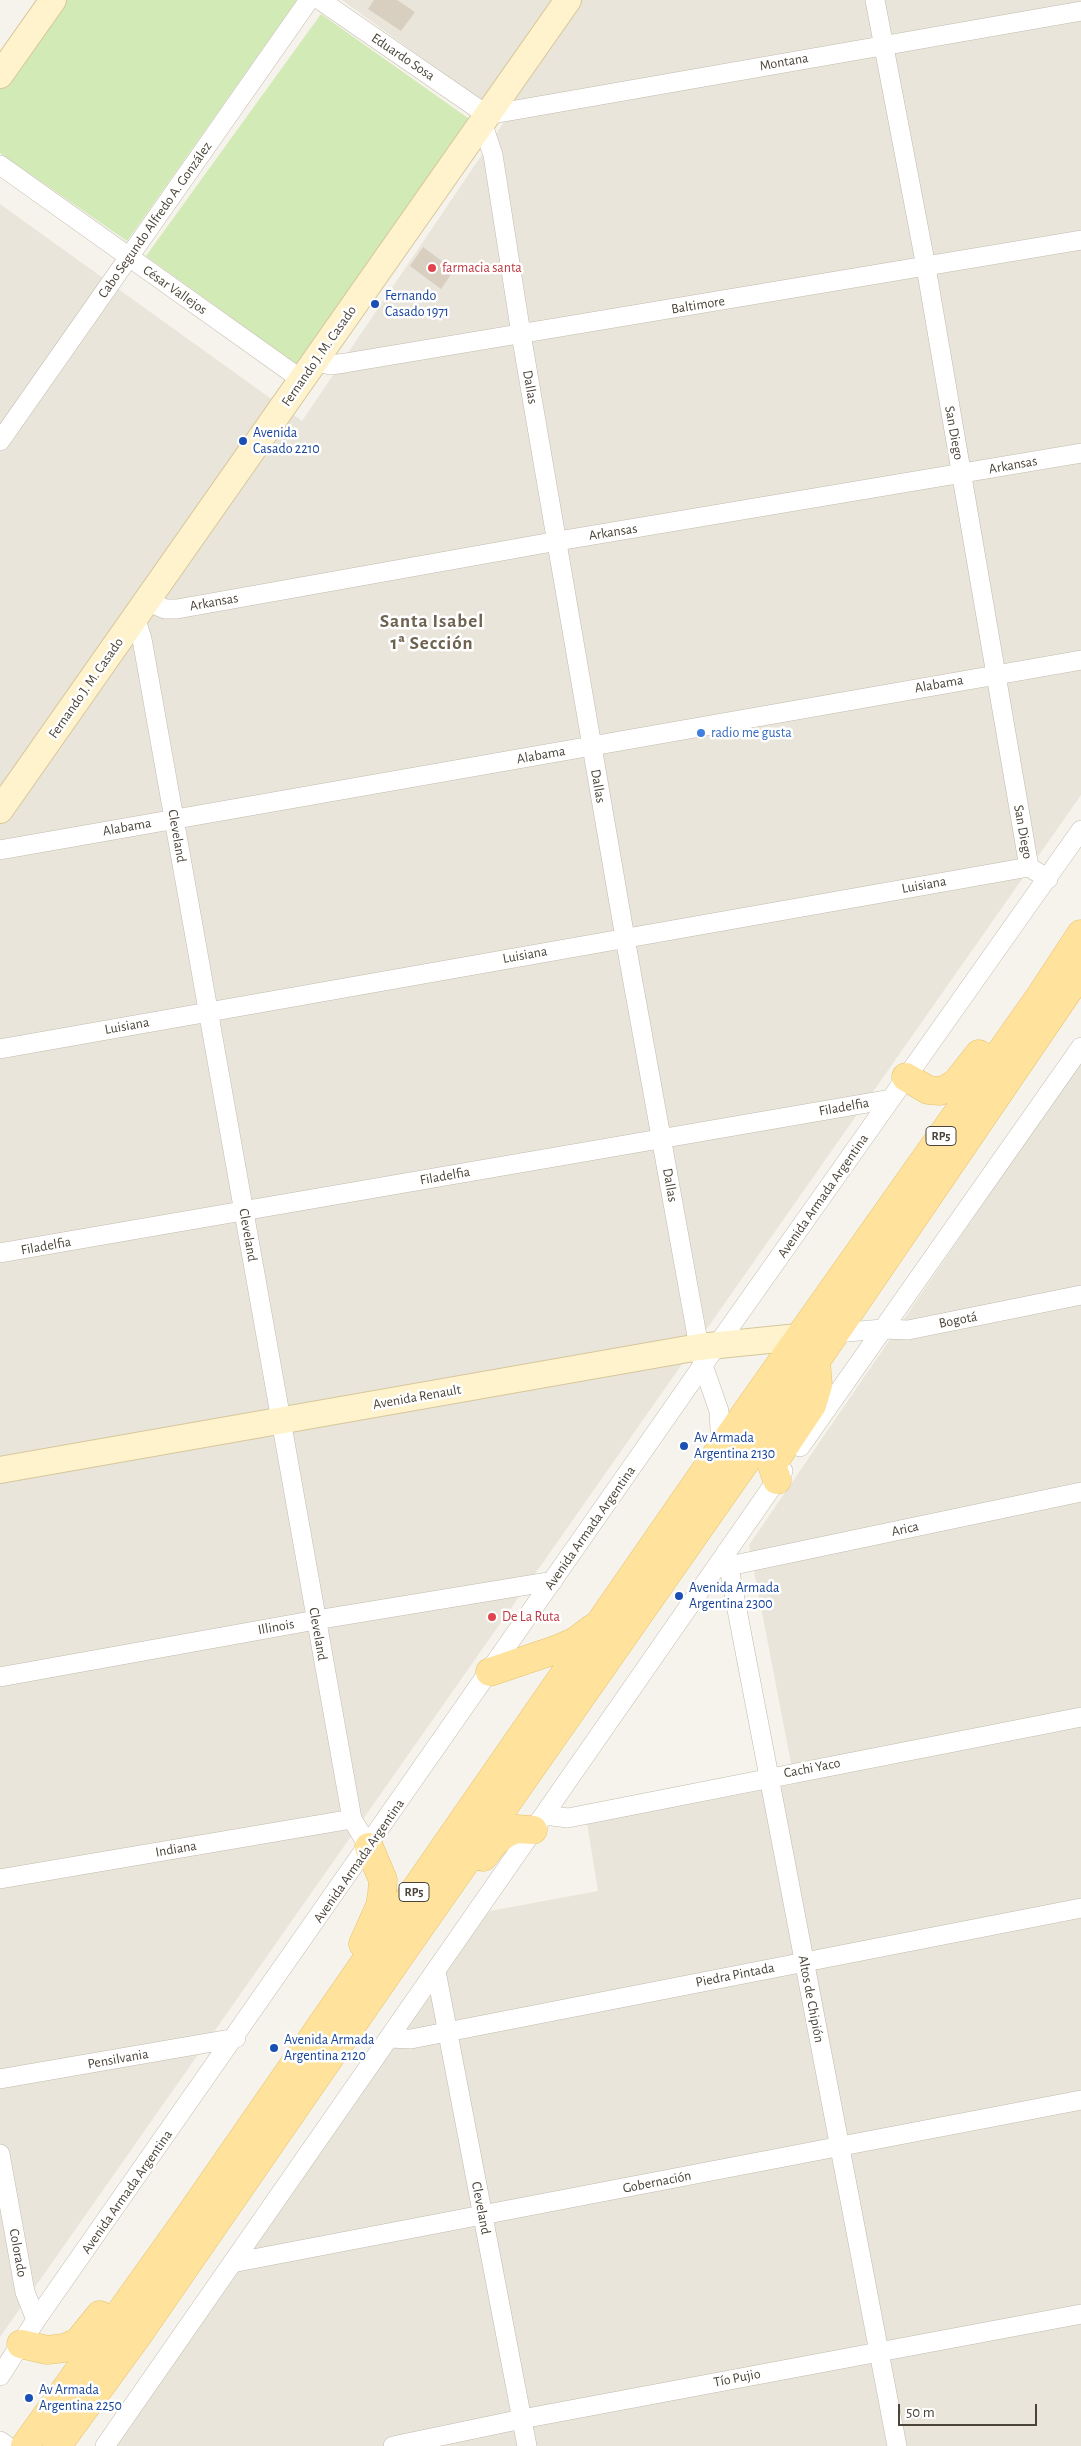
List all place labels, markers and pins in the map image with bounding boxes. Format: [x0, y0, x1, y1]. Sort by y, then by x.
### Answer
place label: farmacia santa [442, 260, 522, 276]
marker: farmacia santa [426, 262, 438, 274]
place label: Fernando Casado 1971 [385, 288, 449, 321]
marker: Fernando Casado 1971 [369, 298, 381, 310]
place label: Avenida Casado 2210 [253, 425, 320, 458]
marker: Avenida Casado 2210 [237, 435, 249, 447]
place label: radio me gusta [711, 725, 792, 741]
marker: radio me gusta [695, 727, 707, 739]
place label: Av Armada Argentina 2130 [694, 1430, 775, 1462]
marker: Av Armada Argentina 2130 [678, 1440, 690, 1452]
place label: Avenida Armada Argentina 2300 [689, 1580, 779, 1612]
marker: Avenida Armada Argentina 2300 [673, 1590, 685, 1602]
place label: De La Ruta [502, 1609, 560, 1625]
marker: De La Ruta [486, 1611, 498, 1623]
place label: Avenida Armada Argentina 2120 [284, 2032, 374, 2064]
marker: Avenida Armada Argentina 2120 [268, 2042, 280, 2054]
place label: Av Armada Argentina 2250 [39, 2382, 122, 2414]
marker: Av Armada Argentina 2250 [23, 2392, 35, 2404]

